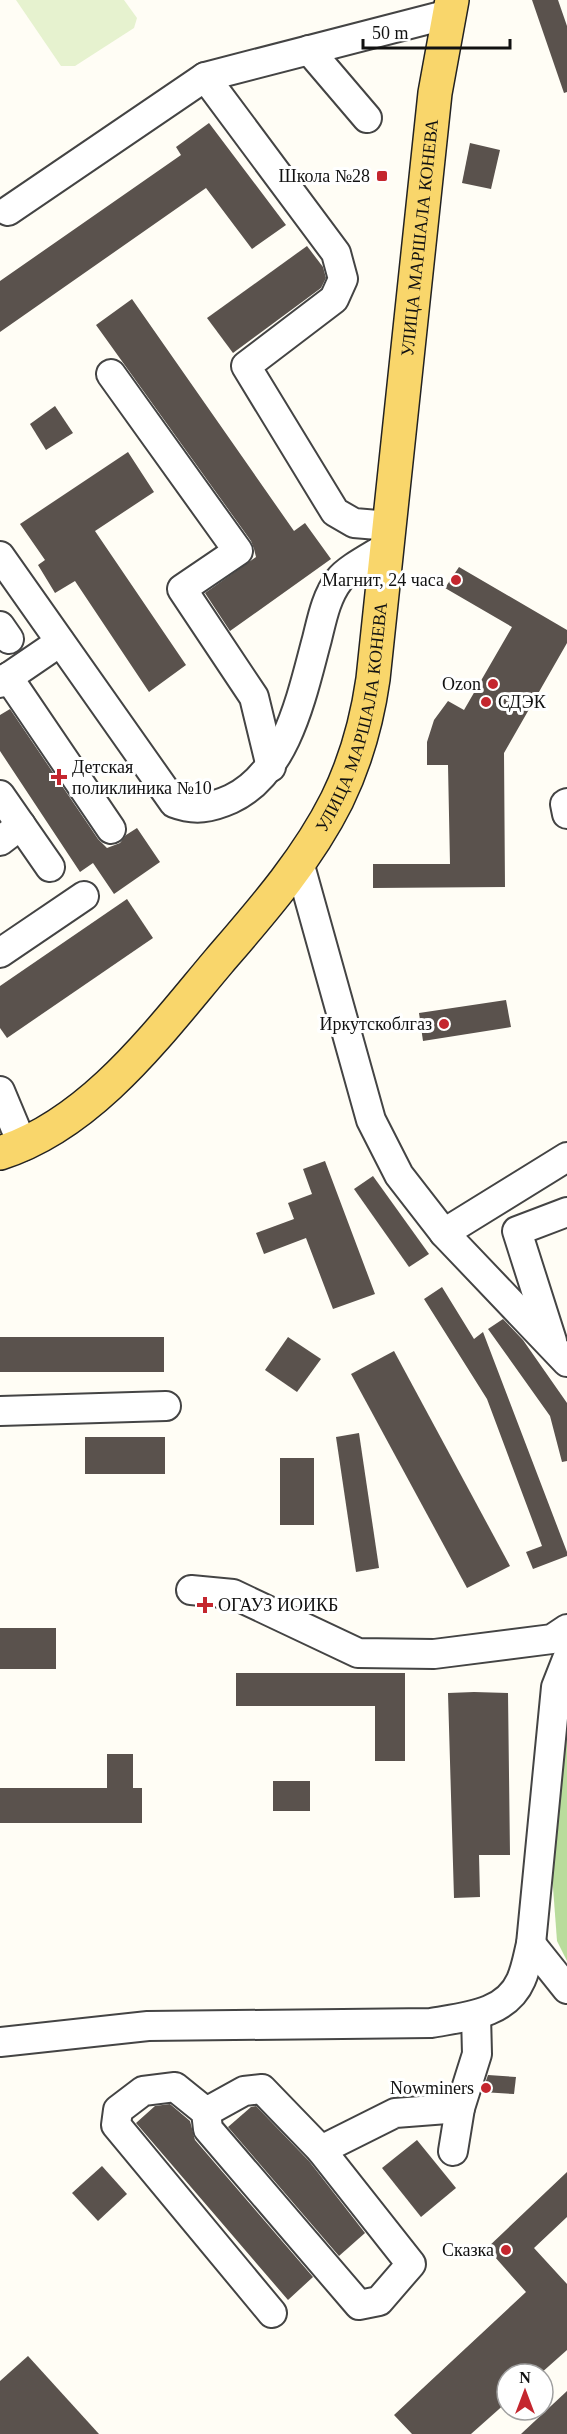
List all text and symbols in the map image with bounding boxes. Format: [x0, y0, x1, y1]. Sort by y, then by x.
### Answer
scale bar [363, 12, 510, 50]
text: 50 m [372, 23, 409, 43]
street label: УЛИЦА МАРШАЛА КОНЕВА [397, 118, 442, 357]
place label: Школа №28 [279, 166, 370, 186]
marker: Школа №28 [375, 169, 389, 183]
place label: Магнит, 24 часа [322, 570, 444, 590]
marker: Магнит, 24 часа [449, 573, 463, 587]
street label: УЛИЦА МАРШАЛА КОНЕВА [312, 601, 391, 836]
place label: Ozon [442, 674, 481, 694]
marker: Ozon [486, 677, 500, 691]
place label: СДЭК [498, 692, 547, 712]
marker: СДЭК [479, 695, 493, 709]
place label: Детская поликлиника №10 [72, 757, 212, 798]
marker: Детская поликлиника №10 [50, 768, 68, 786]
place label: Иркутскоблгаз [319, 1014, 432, 1034]
marker: Иркутскоблгаз [437, 1017, 451, 1031]
place label: ОГАУЗ ИОИКБ [218, 1595, 338, 1615]
marker: ОГАУЗ ИОИКБ [196, 1596, 214, 1614]
place label: Nowminers [390, 2078, 474, 2098]
marker: Nowminers [479, 2081, 493, 2095]
place label: Сказка [442, 2240, 494, 2260]
marker: Сказка [499, 2243, 513, 2257]
north arrow [495, 2362, 555, 2422]
text: N [519, 2369, 531, 2386]

